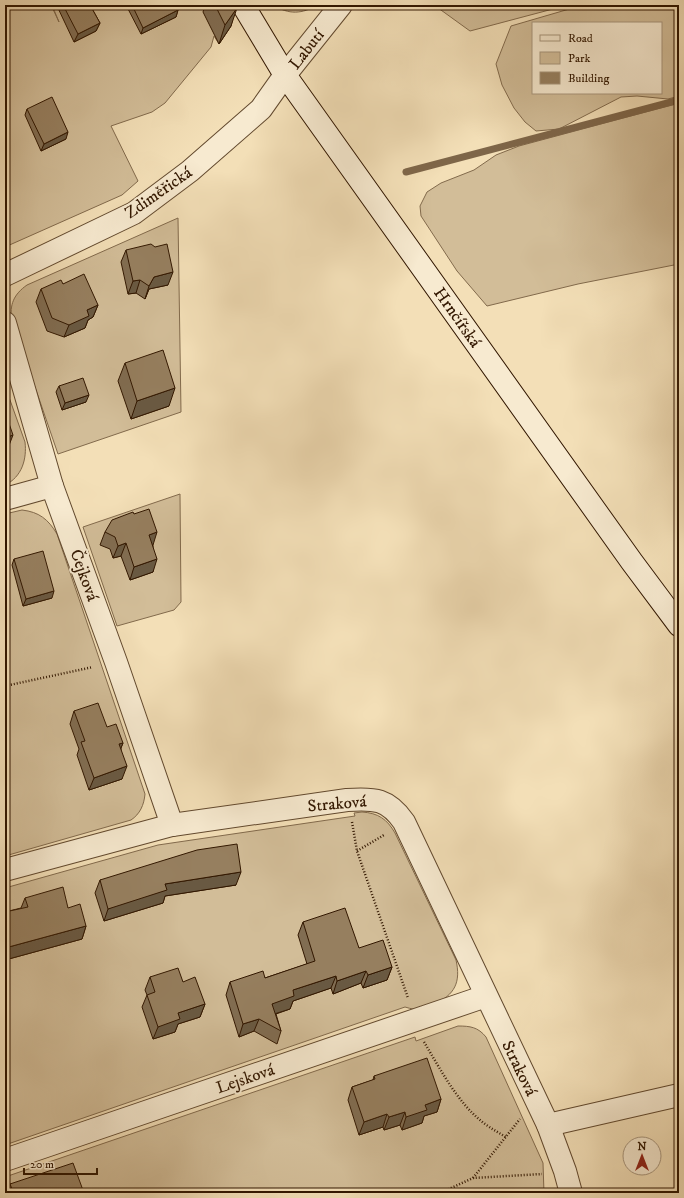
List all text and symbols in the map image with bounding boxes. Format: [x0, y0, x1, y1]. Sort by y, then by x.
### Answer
legend [532, 22, 662, 94]
street label: Labutí [284, 24, 330, 74]
text: Road [568, 31, 593, 46]
text: Park [568, 51, 590, 66]
text: Building [568, 71, 609, 86]
street label: Zdiměřická [121, 161, 197, 224]
street label: Hrnčířská [428, 283, 486, 353]
street label: Čejková [65, 546, 105, 605]
street label: Straková [307, 790, 368, 818]
street label: Straková [496, 1037, 542, 1101]
street label: Lejsková [213, 1058, 278, 1099]
north arrow [622, 1136, 662, 1176]
text: N [637, 1140, 647, 1154]
scale bar [24, 1150, 97, 1176]
text: 20 m [30, 1157, 54, 1172]

